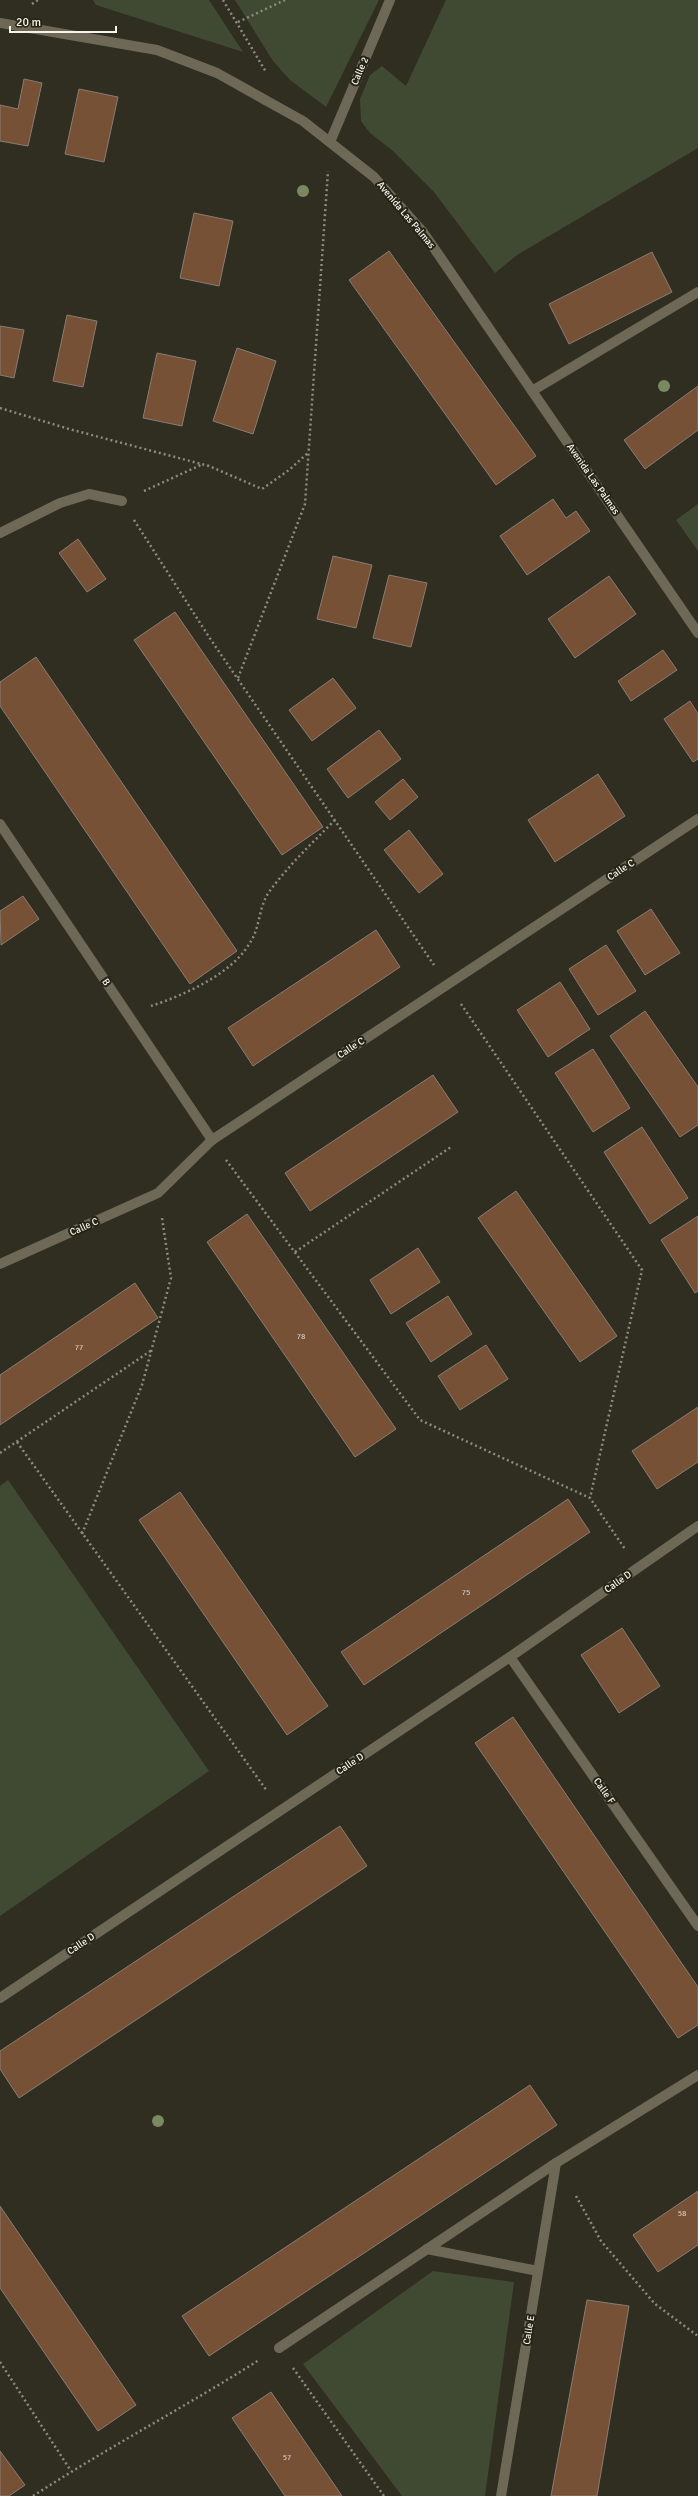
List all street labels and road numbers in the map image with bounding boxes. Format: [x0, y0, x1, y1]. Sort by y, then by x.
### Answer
street label: Calle 2 [349, 55, 371, 87]
street label: Avenida Las Palmas [374, 179, 438, 251]
street label: Avenida Las Palmas [564, 441, 622, 517]
street label: Calle C [605, 857, 637, 883]
street label: B [99, 976, 113, 988]
street label: Calle C [335, 1035, 367, 1061]
street label: Calle C [68, 1215, 100, 1239]
street label: Calle D [602, 1568, 634, 1596]
street label: Calle D [334, 1751, 366, 1777]
street label: Calle F [591, 1776, 617, 1806]
street label: Calle D [65, 1931, 97, 1957]
street label: Calle E [521, 2314, 537, 2346]

